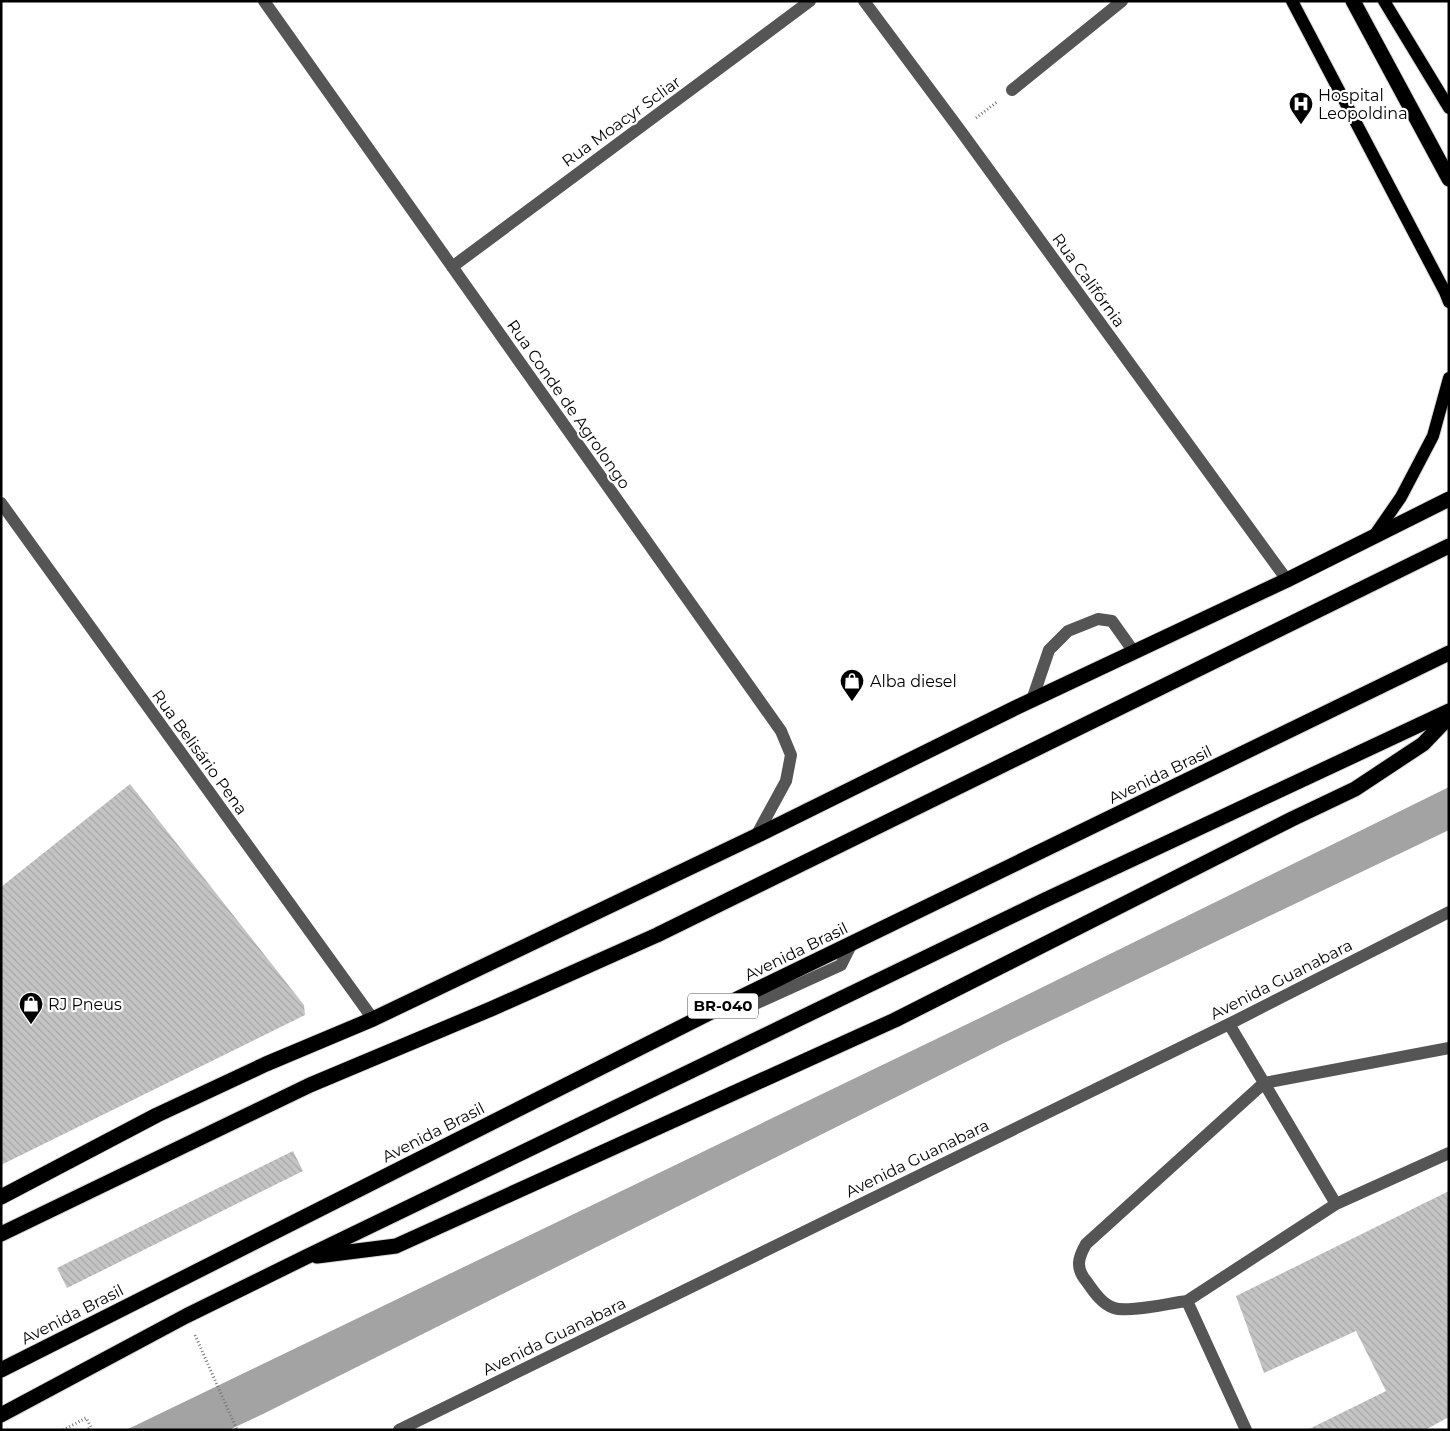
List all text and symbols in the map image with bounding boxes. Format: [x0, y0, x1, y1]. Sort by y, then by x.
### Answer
street label: Rua Moacyr Scliar [558, 72, 684, 171]
place label: Hospital Leopoldina [1318, 86, 1408, 123]
hospital icon: Hospital Leopoldina [1288, 91, 1314, 125]
street label: Rua Califórnia [1048, 230, 1129, 331]
street label: Rua Conde de Agrolongo [503, 316, 634, 492]
shop icon: Alba diesel [839, 668, 865, 702]
place label: Alba diesel [870, 672, 957, 691]
street label: Rua Belisário Pena [148, 686, 251, 818]
street label: Avenida Brasil [1106, 741, 1215, 808]
street label: Avenida Brasil [742, 918, 851, 985]
street label: Avenida Guanabara [1207, 935, 1355, 1024]
shop icon: RJ Pneus [18, 991, 44, 1025]
road number: BR-040 [688, 994, 758, 1018]
place label: RJ Pneus [48, 995, 122, 1014]
street label: Avenida Brasil [379, 1098, 488, 1166]
street label: Avenida Guanabara [842, 1115, 992, 1201]
street label: Avenida Brasil [18, 1280, 127, 1348]
street label: Avenida Guanabara [479, 1293, 629, 1379]

